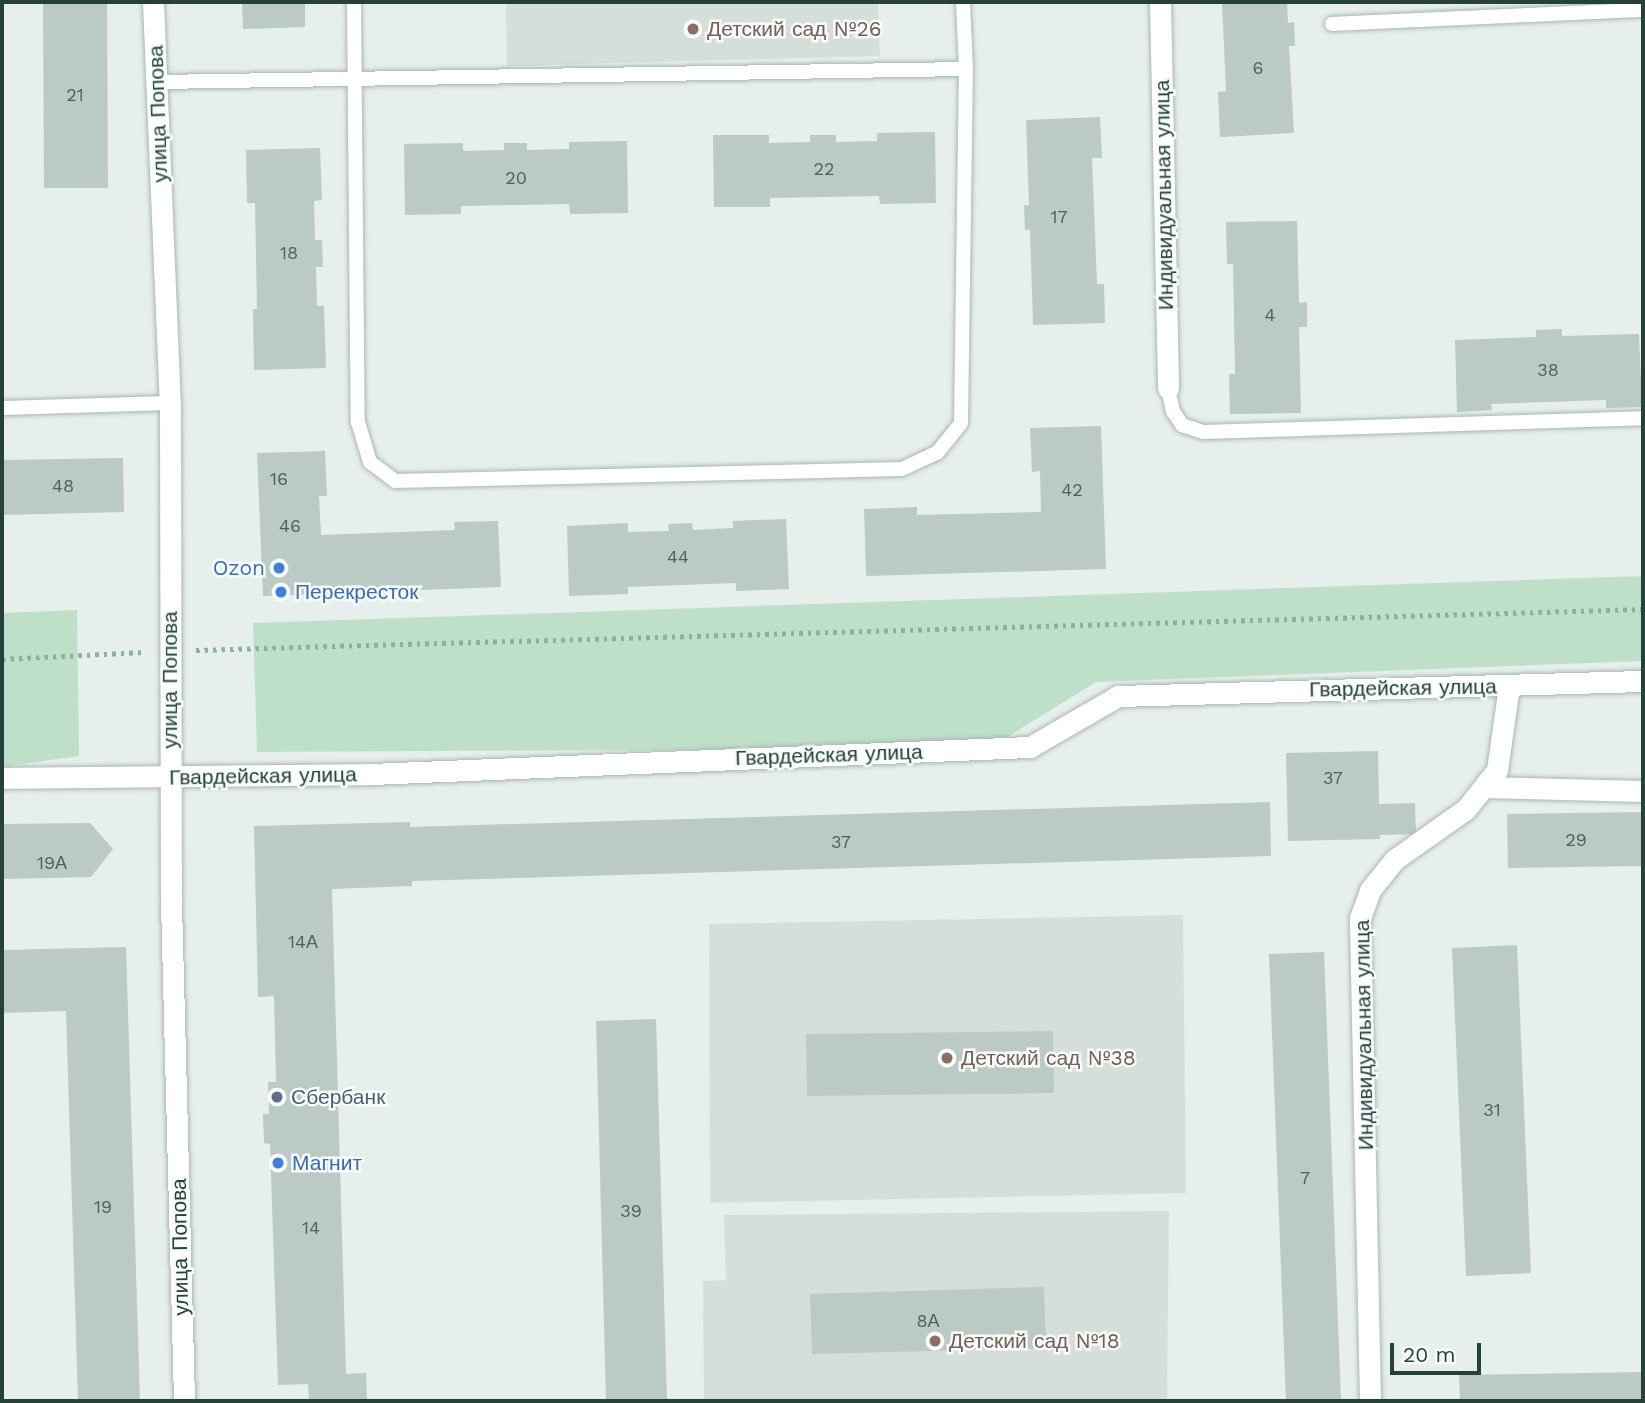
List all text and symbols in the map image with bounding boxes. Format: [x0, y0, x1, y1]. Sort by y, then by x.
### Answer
place label: Детский сад №26 [707, 16, 881, 42]
marker: Детский сад №26 [685, 21, 701, 37]
street label: улица Попова [143, 45, 173, 183]
house number: 6 [1253, 57, 1263, 79]
street label: Индивидуальная улица [1149, 80, 1179, 310]
house number: 21 [66, 84, 84, 106]
house number: 22 [814, 158, 834, 180]
house number: 20 [505, 167, 527, 189]
house number: 17 [1050, 206, 1068, 228]
house number: 18 [280, 242, 298, 264]
house number: 4 [1265, 304, 1275, 326]
house number: 38 [1537, 359, 1559, 381]
house number: 16 [270, 468, 288, 490]
house number: 48 [52, 475, 74, 497]
house number: 42 [1061, 479, 1083, 501]
house number: 46 [279, 515, 301, 537]
house number: 44 [667, 546, 689, 568]
place label: Ozon [213, 555, 265, 581]
marker: Ozon [271, 560, 287, 576]
place label: Перекресток [295, 579, 418, 605]
marker: Перекресток [273, 584, 289, 600]
street label: улица Попова [157, 611, 183, 749]
street label: Гвардейская улица [1309, 674, 1497, 702]
street label: Гвардейская улица [735, 739, 923, 771]
street label: Гвардейская улица [169, 762, 357, 790]
house number: 37 [1323, 767, 1343, 789]
house number: 29 [1565, 829, 1587, 851]
house number: 37 [831, 831, 851, 853]
house number: 19А [37, 852, 67, 874]
street label: Индивидуальная улица [1349, 920, 1379, 1150]
house number: 14А [288, 931, 318, 953]
place label: Детский сад №38 [961, 1045, 1136, 1071]
marker: Детский сад №38 [939, 1050, 955, 1066]
place label: Сбербанк [291, 1084, 385, 1110]
marker: Сбербанк [269, 1089, 285, 1105]
house number: 31 [1483, 1099, 1501, 1121]
place label: Магнит [292, 1150, 362, 1176]
marker: Магнит [270, 1155, 286, 1171]
house number: 7 [1300, 1167, 1310, 1189]
street label: улица Попова [166, 1178, 194, 1316]
house number: 19 [94, 1196, 112, 1218]
house number: 39 [620, 1200, 642, 1222]
house number: 14 [302, 1217, 320, 1239]
house number: 8А [916, 1310, 940, 1332]
place label: Детский сад №18 [949, 1328, 1120, 1354]
scale bar [1393, 1330, 1484, 1374]
marker: Детский сад №18 [927, 1333, 943, 1349]
text: 20 m [1403, 1342, 1455, 1367]

